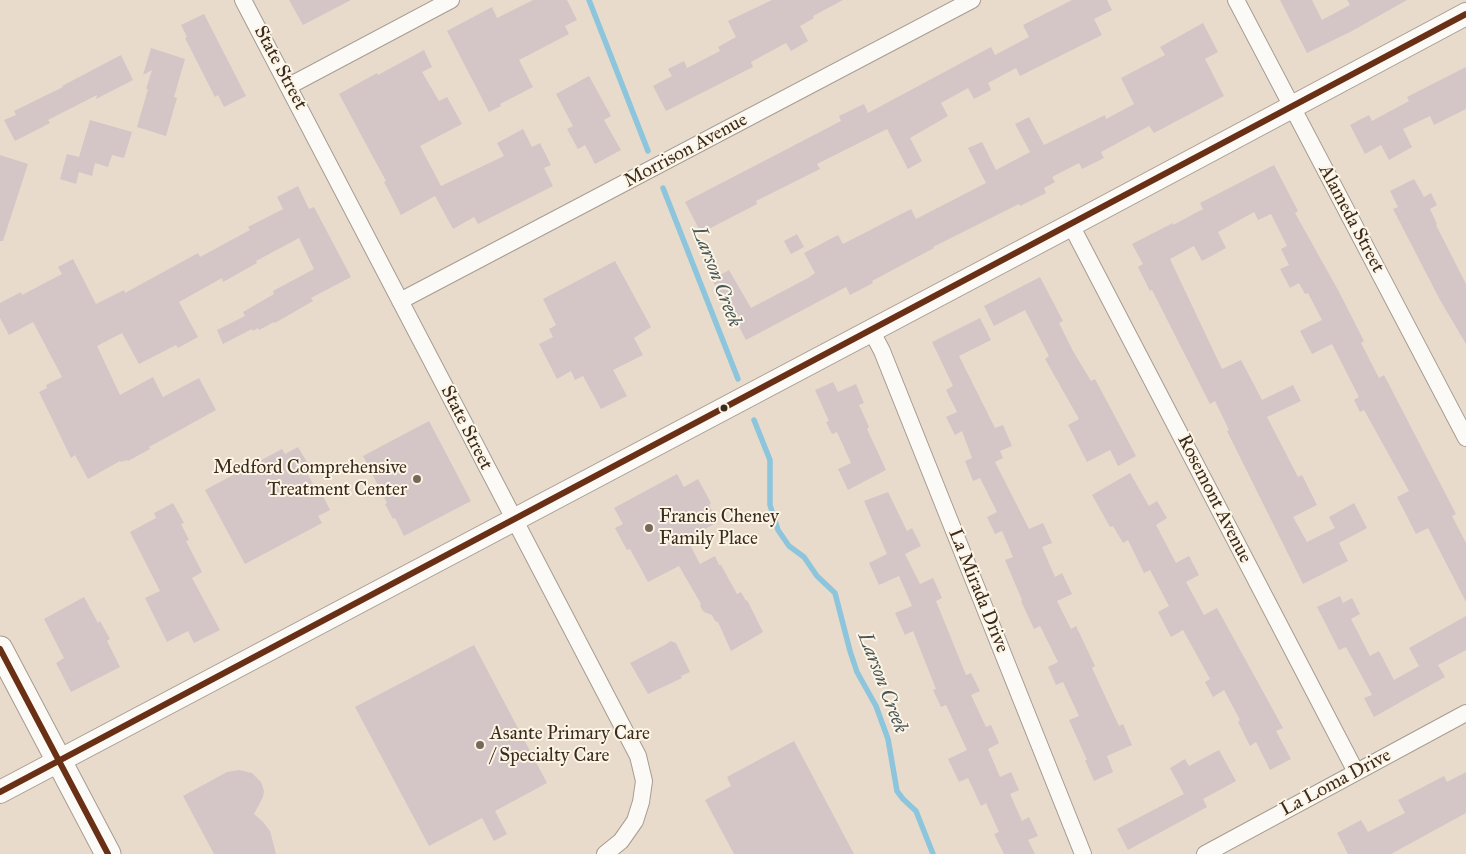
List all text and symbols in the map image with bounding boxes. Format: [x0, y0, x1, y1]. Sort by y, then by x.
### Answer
street label: State Street [248, 22, 312, 114]
street label: Morrison Avenue [620, 109, 752, 193]
street label: Alameda Street [1313, 161, 1389, 277]
water label: Larson Creek [686, 223, 746, 331]
street label: State Street [435, 382, 497, 474]
unlabelled marker [719, 403, 729, 413]
street label: Rosemont Avenue [1172, 431, 1256, 567]
place label: Medford Comprehensive Treatment Center [213, 457, 407, 501]
marker: Medford Comprehensive Treatment Center [411, 473, 423, 485]
place label: Francis Cheney Family Place [659, 506, 779, 550]
marker: Francis Cheney Family Place [643, 522, 655, 534]
street label: La Mirada Drive [943, 526, 1013, 656]
water label: Larson Creek [852, 629, 912, 737]
place label: Asante Primary Care / Specialty Care [490, 723, 650, 767]
marker: Asante Primary Care / Specialty Care [474, 739, 486, 751]
street label: La Loma Drive [1277, 744, 1395, 822]

